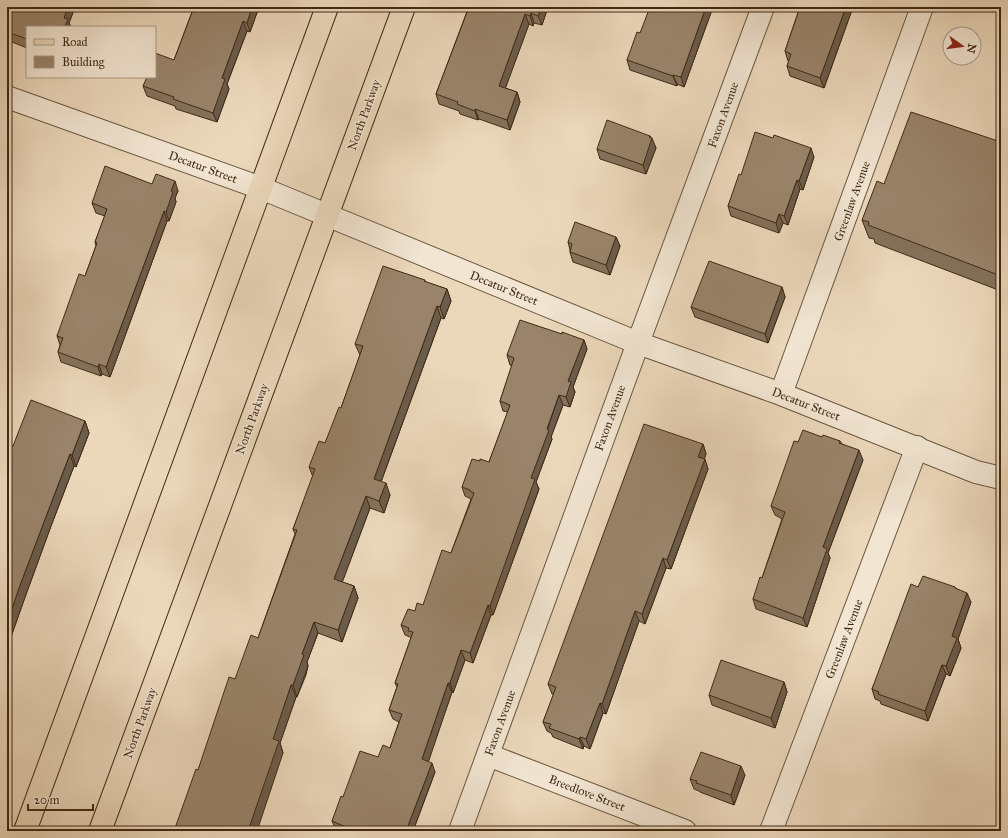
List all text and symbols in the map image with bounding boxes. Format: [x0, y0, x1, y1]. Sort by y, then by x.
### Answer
legend [26, 26, 156, 78]
north arrow [942, 26, 982, 66]
text: Road [62, 35, 88, 49]
text: N [964, 42, 979, 55]
text: Building [62, 55, 105, 70]
street label: North Parkway [345, 77, 383, 152]
street label: Faxon Avenue [705, 80, 741, 150]
street label: Decatur Street [167, 148, 240, 186]
street label: Greenlaw Avenue [831, 159, 873, 243]
street label: Decatur Street [468, 268, 541, 308]
street label: North Parkway [233, 381, 271, 456]
street label: Faxon Avenue [592, 383, 628, 453]
street label: Decatur Street [770, 385, 843, 424]
street label: Greenlaw Avenue [822, 597, 866, 681]
street label: North Parkway [121, 685, 159, 760]
street label: Faxon Avenue [482, 688, 518, 758]
street label: Breedlove Street [547, 772, 628, 814]
scale bar [28, 786, 93, 812]
text: 20 m [34, 793, 60, 807]

